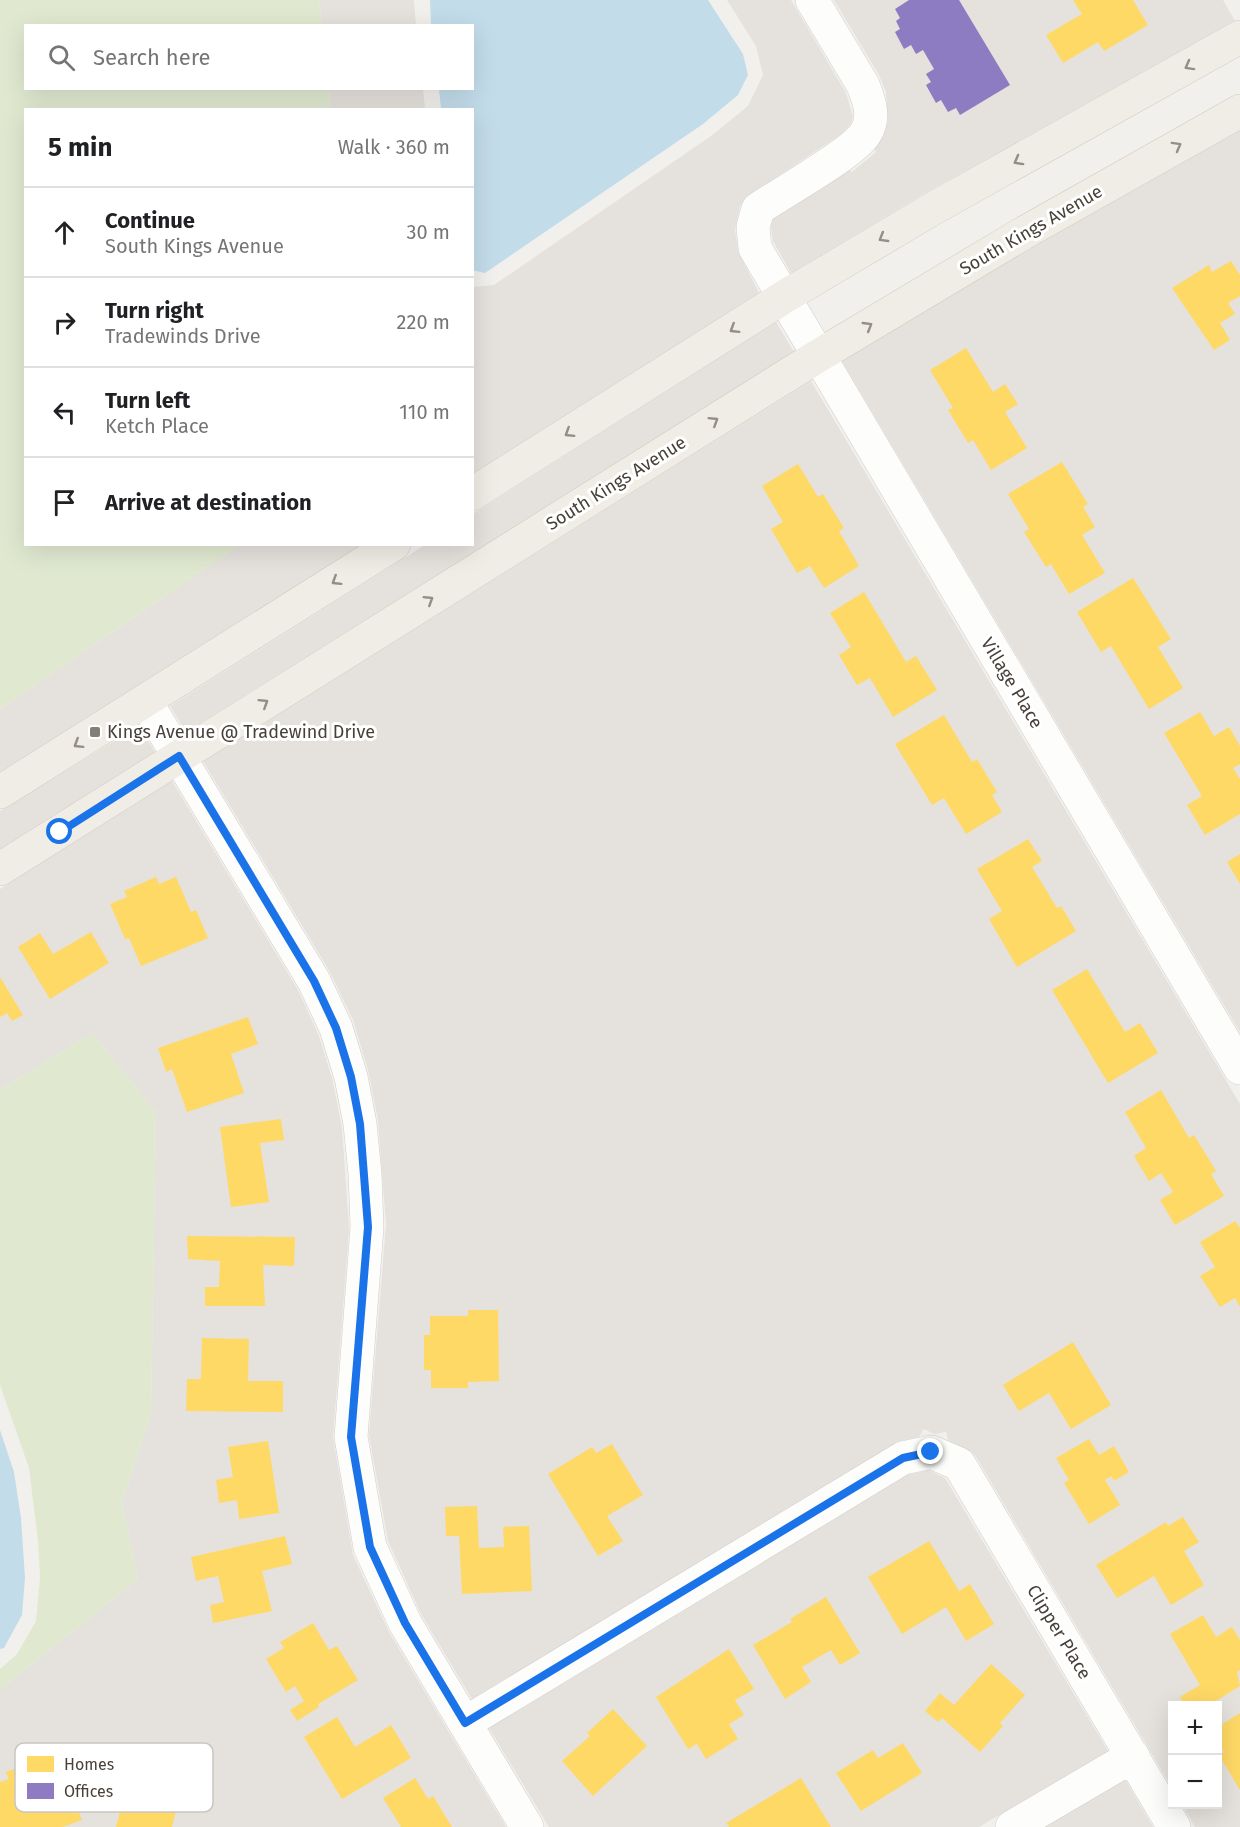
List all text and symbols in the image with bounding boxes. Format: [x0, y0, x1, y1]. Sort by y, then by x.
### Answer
search box [24, 24, 474, 90]
icon: search [45, 41, 78, 74]
text: Search here [93, 44, 211, 71]
one-way arrow [1185, 59, 1195, 70]
text: 5 min [48, 132, 112, 163]
text: Walk · 360 m [338, 135, 450, 159]
one-way arrow [1171, 142, 1182, 153]
one-way arrow [1014, 153, 1025, 165]
street label: South Kings Avenue [956, 180, 1106, 280]
text: Continue [105, 207, 195, 234]
icon: ahead [48, 216, 81, 249]
text: 30 m [406, 220, 450, 244]
one-way arrow [879, 230, 889, 242]
text: South Kings Avenue [105, 234, 284, 258]
text: Turn right [105, 297, 204, 324]
icon: right [48, 306, 81, 339]
text: 220 m [397, 310, 450, 334]
one-way arrow [730, 321, 740, 333]
one-way arrow [862, 322, 872, 334]
text: Tradewinds Drive [105, 324, 261, 348]
text: Turn left [105, 387, 190, 414]
icon: left [48, 396, 81, 429]
text: 110 m [399, 400, 450, 424]
text: Ketch Place [105, 414, 209, 438]
one-way arrow [708, 418, 719, 429]
one-way arrow [565, 426, 576, 437]
street label: South Kings Avenue [542, 431, 690, 535]
icon: arrive [48, 486, 81, 519]
text: Arrive at destination [105, 489, 312, 516]
one-way arrow [332, 574, 342, 586]
one-way arrow [423, 596, 434, 607]
street label: Village Place [976, 634, 1048, 732]
one-way arrow [258, 699, 268, 711]
place label: Kings Avenue @ Tradewind Drive [107, 721, 375, 743]
marker: Kings Avenue @ Tradewind Drive [88, 725, 102, 739]
one-way arrow [74, 736, 85, 747]
route start [46, 818, 72, 844]
route end [917, 1438, 943, 1464]
street label: Clipper Place [1022, 1581, 1096, 1683]
map controls [1168, 1701, 1222, 1809]
button: + [1168, 1701, 1222, 1755]
legend [15, 1743, 213, 1812]
text: Homes [64, 1755, 114, 1774]
button: − [1168, 1755, 1222, 1809]
text: Offices [64, 1782, 113, 1801]

